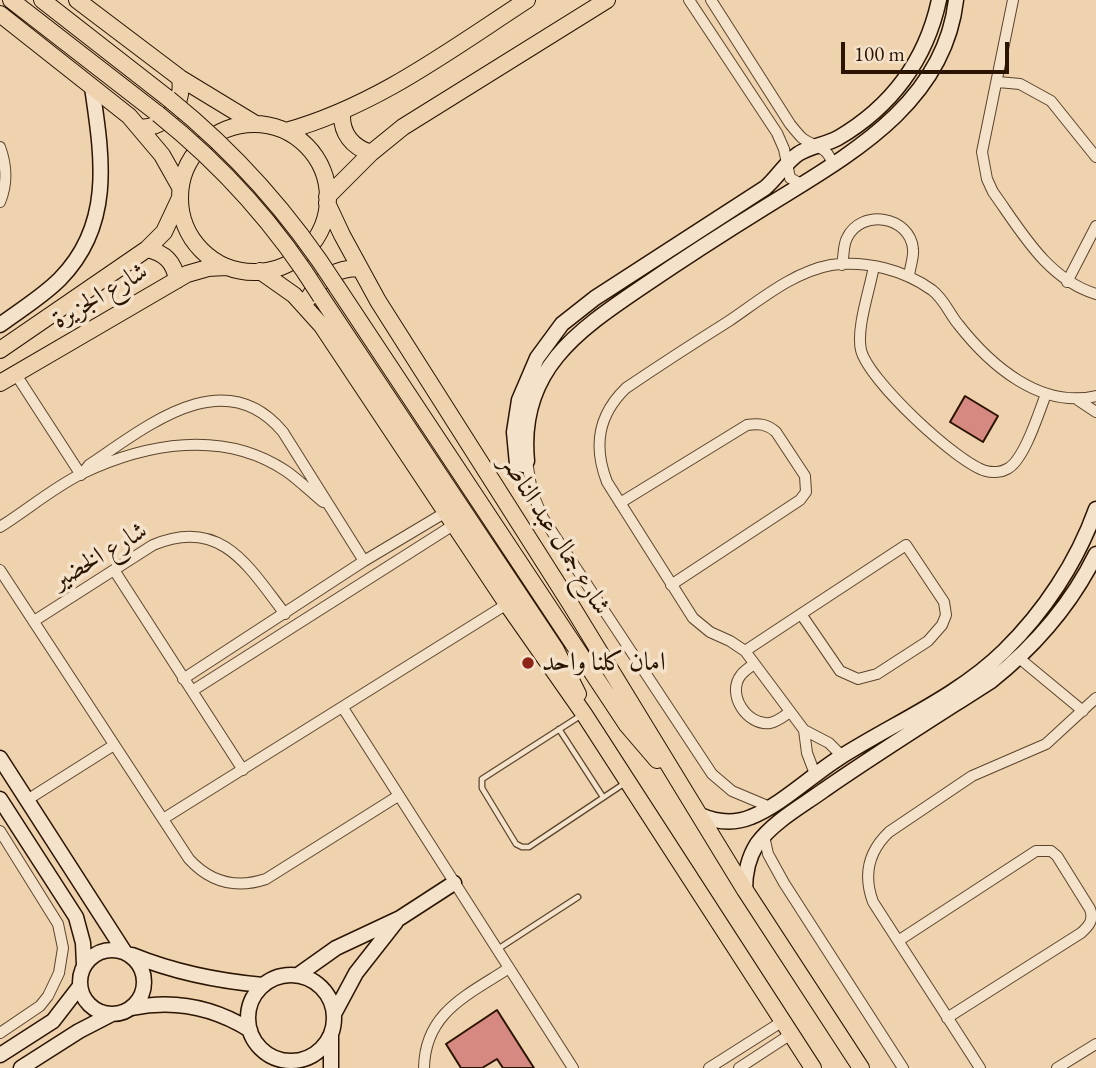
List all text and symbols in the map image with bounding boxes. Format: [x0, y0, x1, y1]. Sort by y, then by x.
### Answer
scale bar [844, 28, 1012, 72]
text: 100 m [854, 40, 905, 67]
street label: شارع الجزيرة [47, 256, 153, 336]
street label: شارع جمال عبد الناصر [493, 449, 617, 621]
street label: شارع الخضير [47, 515, 153, 597]
place label: امان كلنا واحد [542, 647, 666, 679]
marker: امان كلنا واحد [520, 655, 536, 671]

